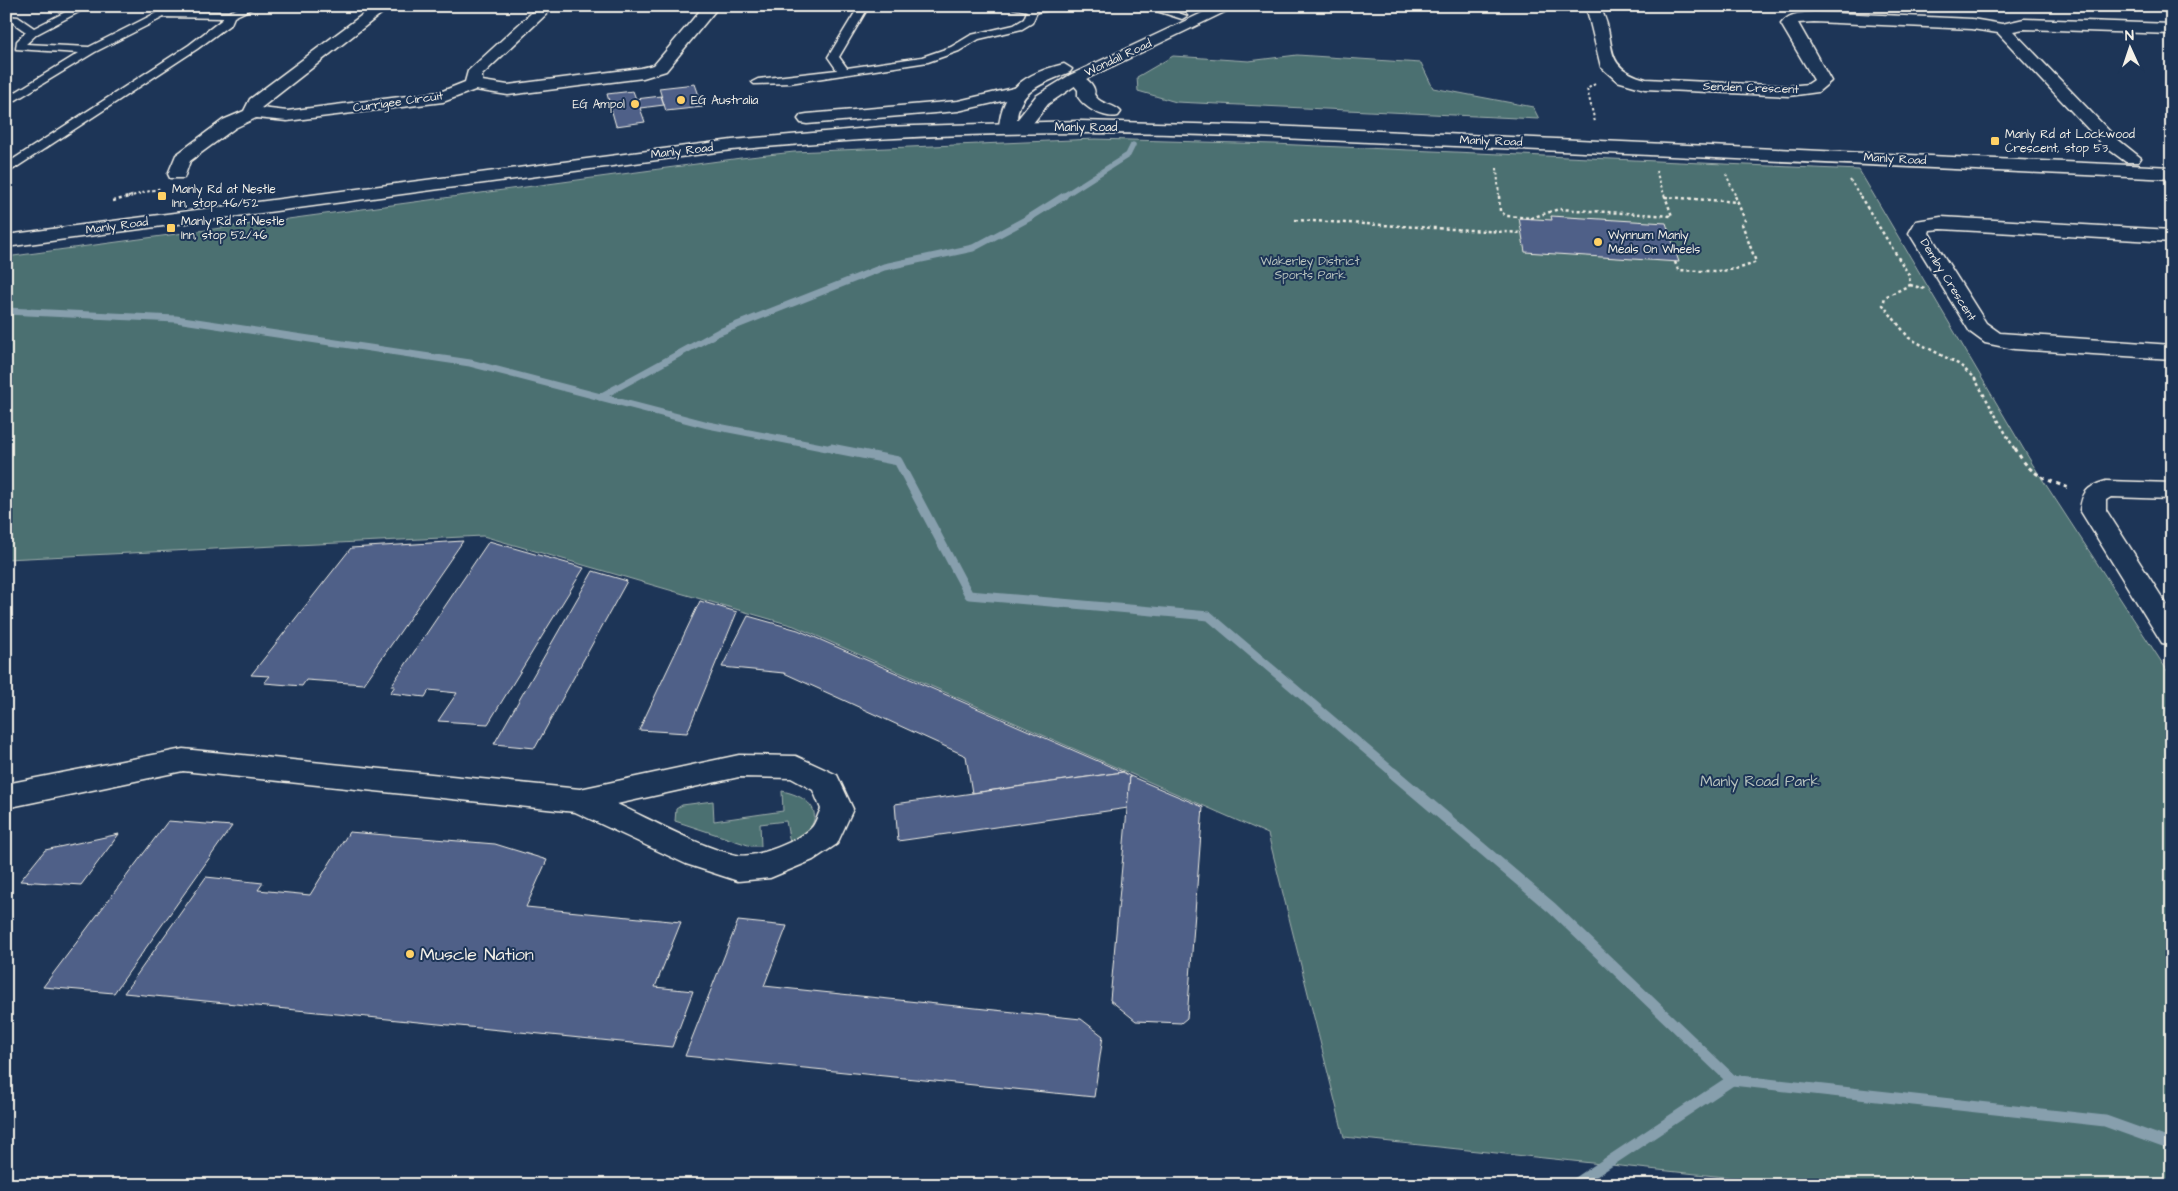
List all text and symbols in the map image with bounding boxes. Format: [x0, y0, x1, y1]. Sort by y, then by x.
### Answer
north arrow [2106, 22, 2156, 72]
text: N [2124, 26, 2134, 46]
street label: Wondall Road [1082, 35, 1154, 81]
street label: Senden Crescent [1703, 78, 1800, 98]
street label: Currigee Circuit [352, 87, 444, 118]
place label: EG Australia [691, 92, 758, 109]
marker: EG Australia [675, 94, 687, 106]
place label: EG Ampol [572, 96, 625, 113]
marker: EG Ampol [629, 98, 641, 110]
street label: Manly Road [1055, 119, 1117, 137]
place label: Manly Rd at Lockwood Crescent, stop 53 [2005, 126, 2135, 157]
street label: Manly Road [1459, 131, 1523, 152]
marker: Manly Rd at Lockwood Crescent, stop 53 [1989, 135, 2001, 147]
street label: Manly Road [650, 139, 714, 164]
street label: Manly Road [1863, 149, 1927, 170]
place label: Manly Rd at Nestle Inn, stop 46/52 [172, 181, 276, 212]
marker: Manly Rd at Nestle Inn, stop 46/52 [156, 190, 168, 202]
street label: Manly Road [85, 213, 149, 240]
place label: Manly Rd at Nestle Inn, stop 52/46 [181, 213, 285, 244]
marker: Manly Rd at Nestle Inn, stop 52/46 [165, 222, 177, 234]
place label: Wynnum Manly Meals On Wheels [1608, 227, 1700, 258]
marker: Wynnum Manly Meals On Wheels [1592, 236, 1604, 248]
street label: Demby Crescent [1915, 236, 1980, 325]
park label: Wakerley District Sports Park [1261, 253, 1360, 284]
park label: Manly Road Park [1700, 771, 1820, 793]
place label: Muscle Nation [420, 942, 534, 967]
marker: Muscle Nation [404, 948, 416, 960]

